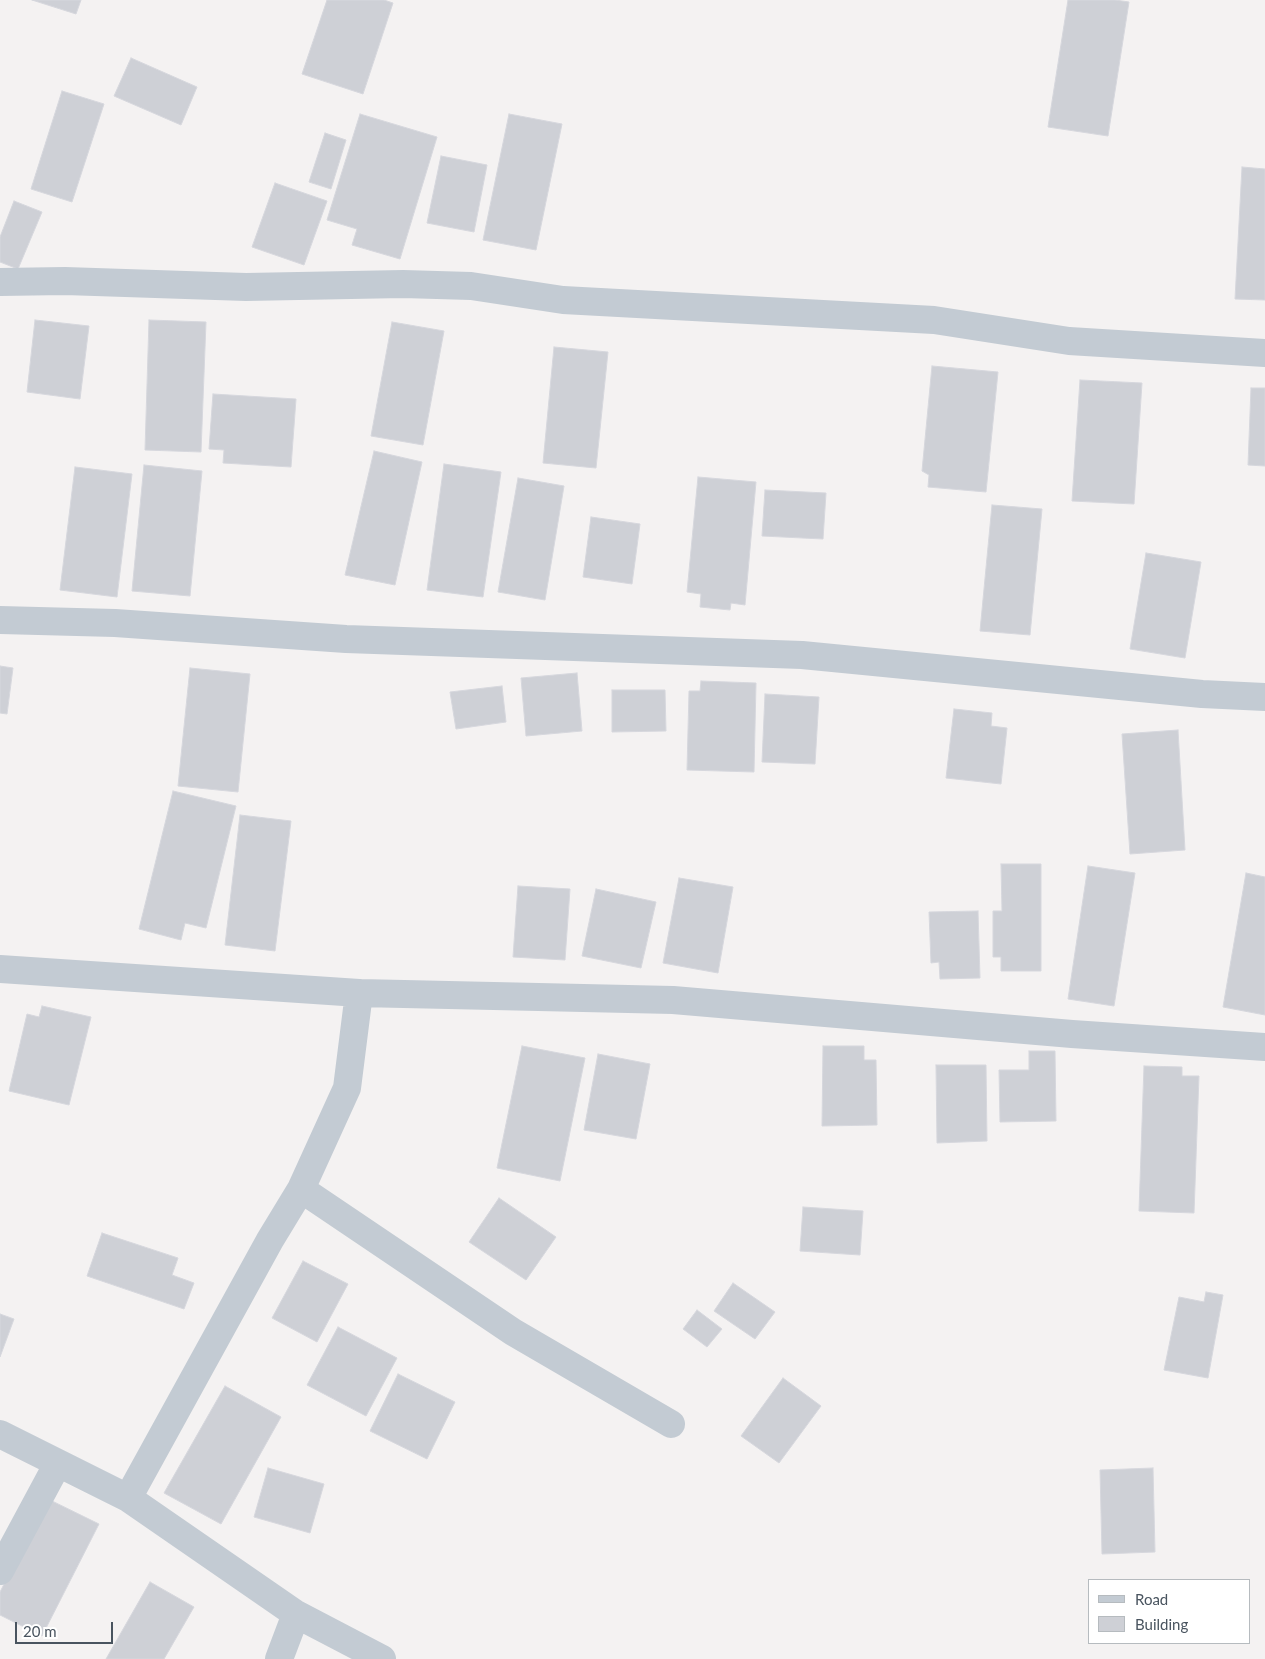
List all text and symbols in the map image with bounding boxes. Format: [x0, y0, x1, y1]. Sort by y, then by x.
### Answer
legend [1088, 1579, 1250, 1644]
text: Road [1135, 1590, 1168, 1608]
scale bar [18, 1612, 115, 1644]
text: Building [1135, 1615, 1188, 1633]
text: 20 m [23, 1622, 57, 1640]

